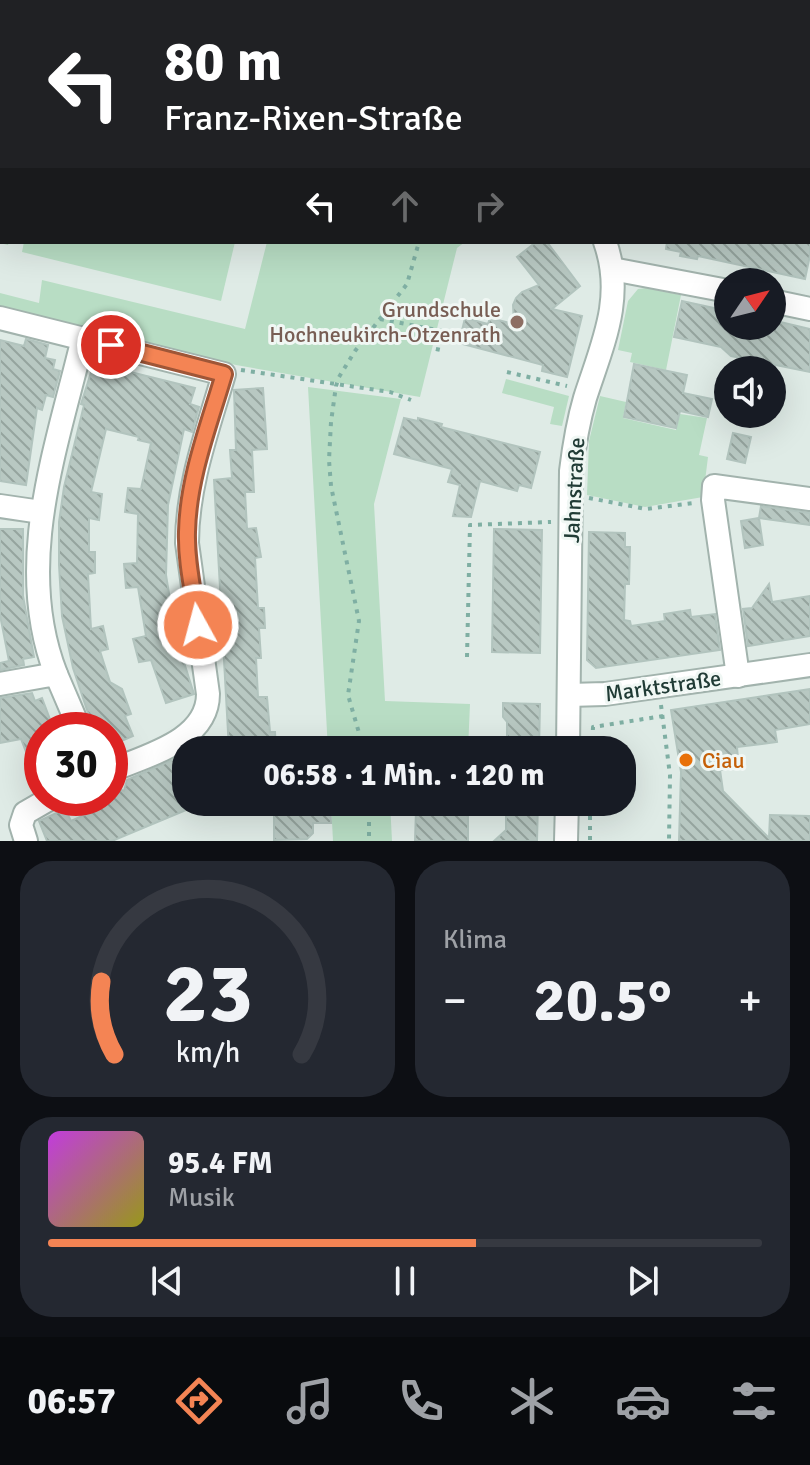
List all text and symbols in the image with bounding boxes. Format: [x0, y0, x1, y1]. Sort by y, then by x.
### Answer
text: 80 m [164, 27, 282, 96]
icon: left [32, 32, 136, 136]
text: Franz-Rixen-Straße [164, 96, 463, 141]
icon: left [299, 184, 343, 228]
icon: ahead [383, 184, 427, 228]
icon: right [467, 184, 511, 228]
north arrow [714, 268, 786, 340]
map controls [714, 268, 786, 428]
place label: Grundschule Hochneukirch-Otzenrath [269, 296, 501, 348]
pin [77, 311, 145, 379]
marker: Grundschule Hochneukirch-Otzenrath [508, 313, 526, 331]
icon: arrive [89, 323, 133, 367]
button: sound [714, 356, 786, 428]
street label: Jahnstraße [558, 437, 590, 543]
position arrow [156, 583, 240, 667]
street label: Marktstraße [603, 664, 723, 708]
speed limit sign: 30 [24, 712, 128, 816]
place label: Ciau [702, 747, 744, 774]
marker: Ciau [677, 751, 695, 769]
text: 06:58 · 1 Min. · 120 m [263, 757, 545, 794]
text: Klima [443, 924, 507, 956]
text: 23 [163, 943, 252, 1045]
text: 20.5° [533, 964, 672, 1038]
text: − [443, 974, 467, 1028]
text: + [738, 974, 762, 1028]
text: km/h [175, 1035, 240, 1070]
text: 95.4 FM [168, 1145, 273, 1182]
text: Musik [168, 1182, 235, 1214]
icon: previous [145, 1259, 189, 1303]
icon: pause [383, 1259, 427, 1303]
icon: next [621, 1259, 665, 1303]
icon: directions [171, 1373, 227, 1429]
icon: music [282, 1373, 338, 1429]
icon: phone [393, 1373, 449, 1429]
icon: climate [504, 1373, 560, 1429]
icon: car [615, 1373, 671, 1429]
icon: filters [726, 1373, 782, 1429]
text: 06:57 [28, 1379, 116, 1424]

